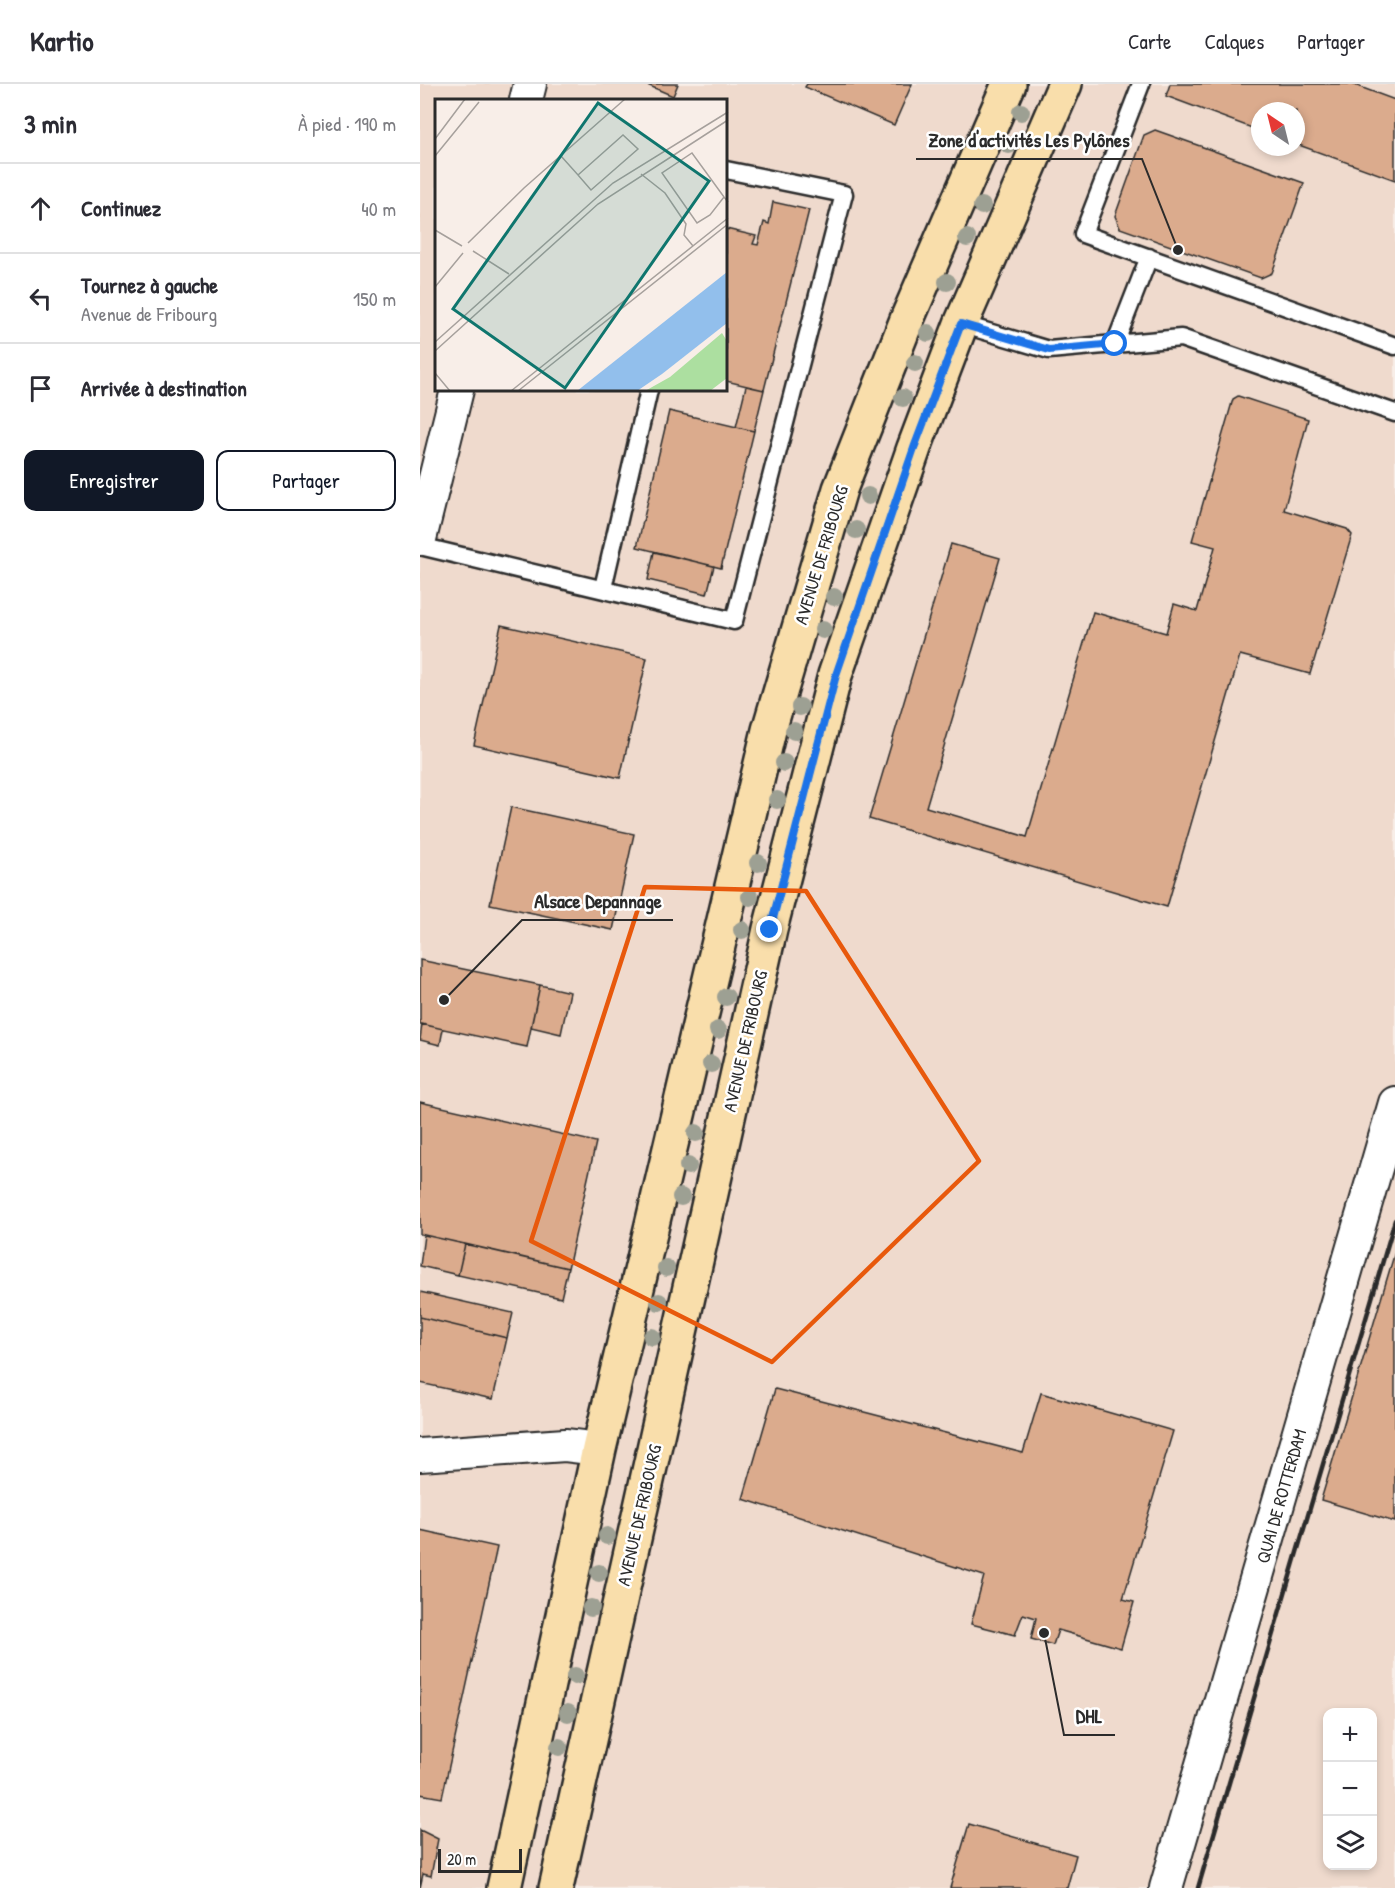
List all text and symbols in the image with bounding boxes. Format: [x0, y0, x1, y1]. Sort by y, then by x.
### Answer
text: Kartio [30, 22, 94, 60]
text: Carte [1128, 27, 1171, 56]
text: Calques [1204, 27, 1264, 56]
text: Partager [1297, 27, 1365, 56]
inset map [435, 99, 728, 392]
north arrow [1251, 102, 1305, 156]
text: 3 min [24, 106, 77, 141]
text: À pied · 190 m [298, 110, 396, 137]
callout: Zone d'activités Les Pylônes [916, 121, 1142, 159]
text: Zone d'activités Les Pylônes [928, 126, 1130, 154]
icon: ahead [24, 192, 57, 225]
text: Continuez [81, 193, 161, 223]
text: 40 m [361, 195, 396, 222]
text: Tournez à gauche [81, 270, 218, 300]
icon: left [24, 282, 57, 315]
text: 150 m [353, 285, 396, 312]
text: Avenue de Fribourg [81, 300, 217, 327]
route start [1101, 330, 1127, 356]
icon: arrive [24, 372, 57, 405]
text: Arrivée à destination [81, 373, 247, 403]
button: Enregistrer [24, 450, 204, 511]
button: Partager [216, 450, 396, 511]
street label: AVENUE DE FRIBOURG [788, 482, 854, 628]
callout: Alsace Depannage [522, 882, 673, 920]
text: Alsace Depannage [534, 887, 662, 915]
route end [756, 916, 782, 942]
street label: AVENUE DE FRIBOURG [717, 968, 773, 1114]
street label: QUAI DE ROTTERDAM [1250, 1426, 1312, 1566]
street label: AVENUE DE FRIBOURG [611, 1442, 667, 1588]
callout: DHL [1064, 1697, 1115, 1735]
text: DHL [1076, 1702, 1103, 1729]
map controls [1323, 1708, 1377, 1870]
button: + [1323, 1708, 1377, 1762]
button: − [1323, 1762, 1377, 1816]
button: layers [1323, 1816, 1377, 1870]
scale bar [438, 1846, 522, 1874]
text: 20 m [447, 1848, 476, 1870]

